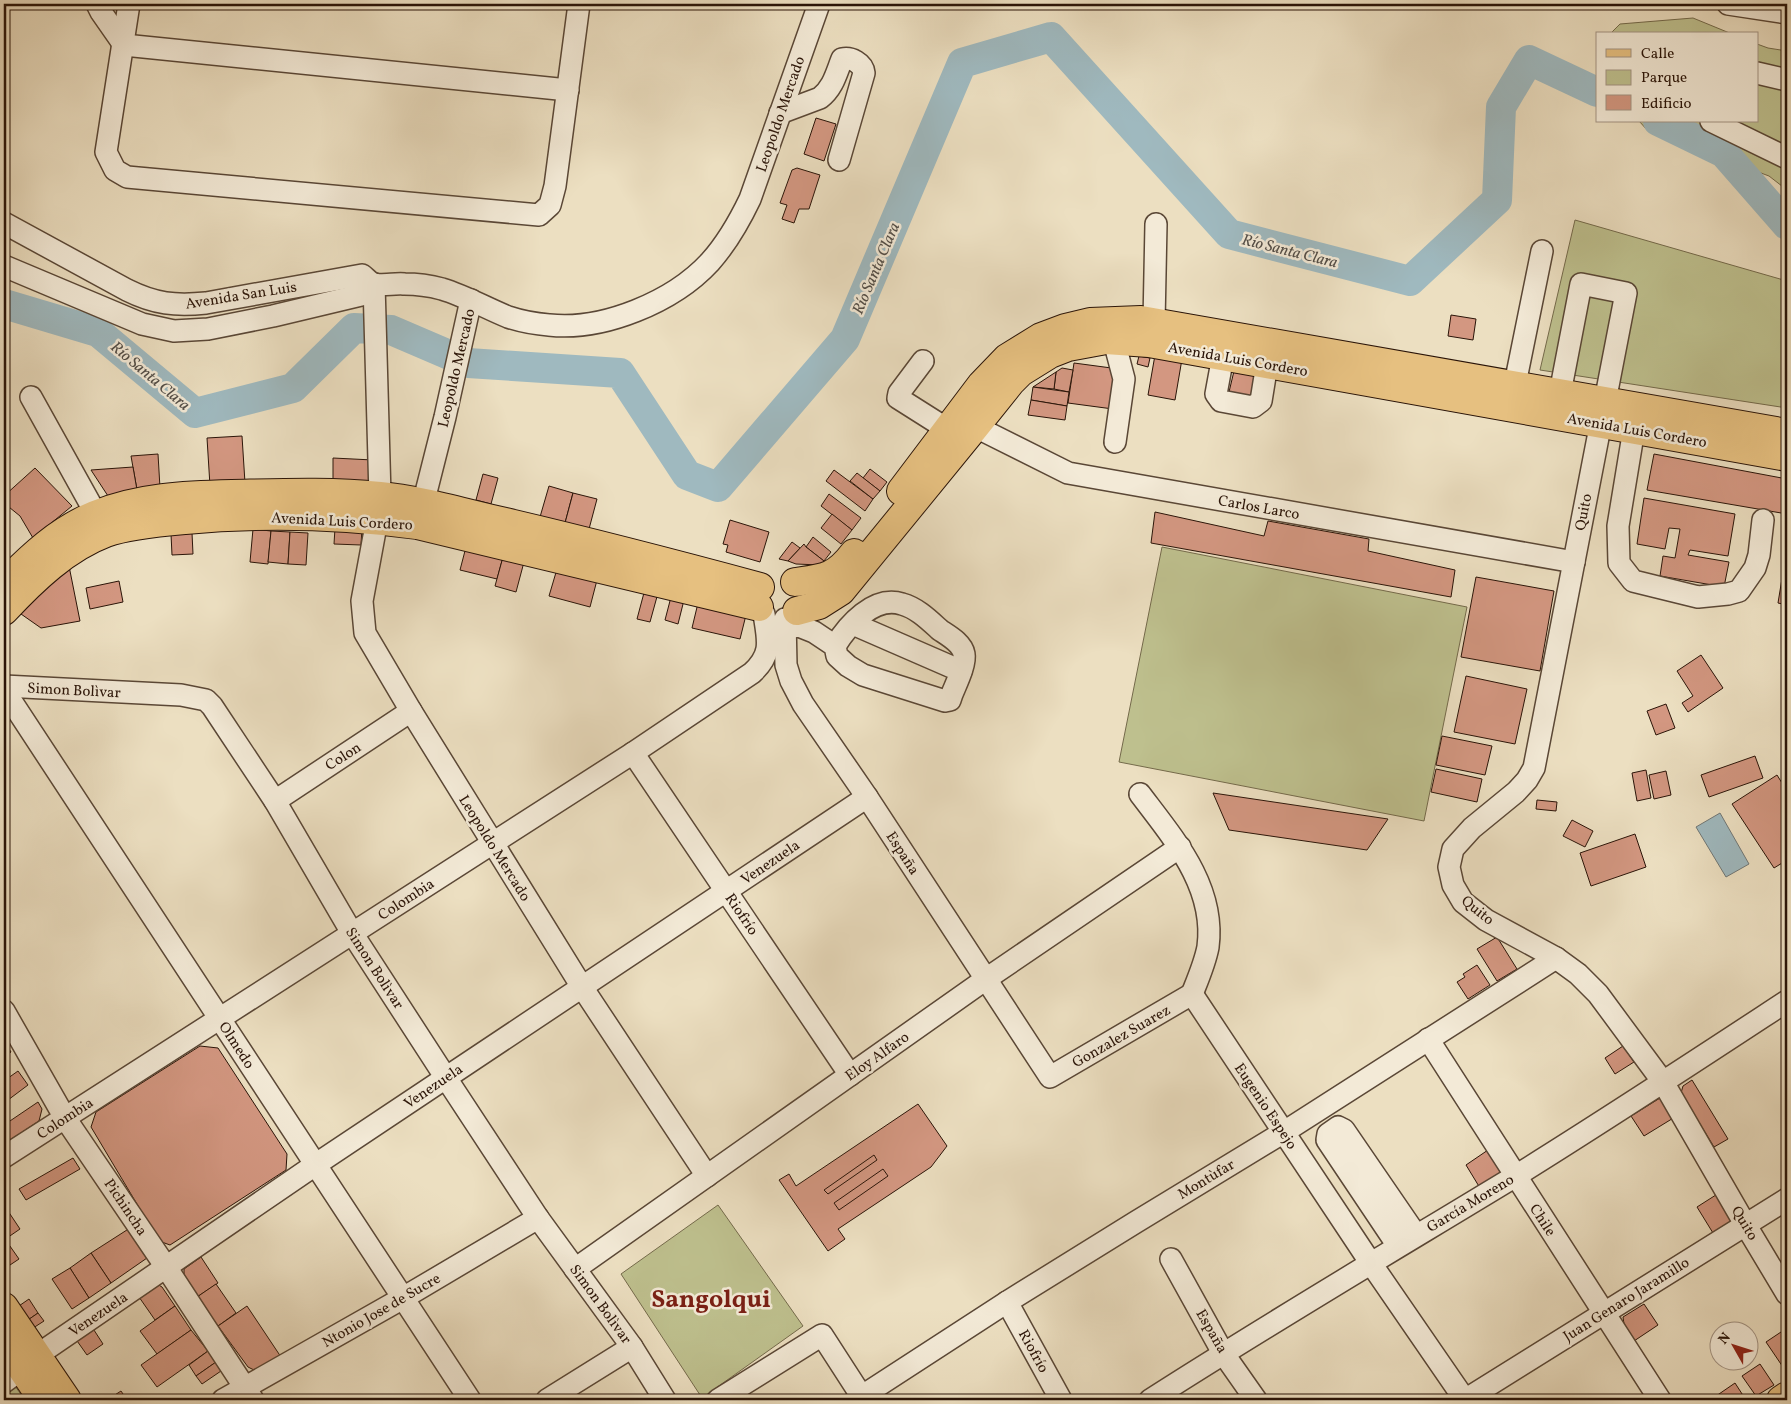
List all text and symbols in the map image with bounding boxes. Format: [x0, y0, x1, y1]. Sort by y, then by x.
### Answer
legend [1596, 32, 1758, 122]
text: Calle [1641, 44, 1674, 65]
street label: Leopoldo Mercado [752, 54, 811, 175]
text: Parque [1641, 68, 1687, 89]
text: Edificio [1641, 94, 1692, 115]
water label: Río Santa Clara [848, 219, 906, 318]
water label: Río Santa Clara [1239, 229, 1340, 275]
street label: Avenida San Luis [184, 277, 298, 316]
street label: Leopoldo Mercado [434, 307, 481, 430]
water label: Río Santa Clara [105, 337, 195, 417]
street label: Avenida Luis Cordero [1166, 338, 1309, 383]
street label: Avenida Luis Cordero [1565, 409, 1708, 454]
street label: Carlos Larco [1216, 491, 1301, 526]
street label: Quito [1571, 492, 1598, 532]
street label: Avenida Luis Cordero [271, 508, 413, 537]
street label: Simon Bolìvar [27, 679, 121, 704]
street label: Colon [322, 738, 366, 777]
street label: Leopoldo Mercado [453, 792, 535, 906]
street label: España [880, 828, 924, 880]
street label: Venezuela [737, 836, 805, 891]
street label: Colombia [374, 874, 439, 926]
street label: Riofrío [719, 890, 763, 940]
street label: Quito [1456, 891, 1498, 931]
street label: Simon Bolìvar [339, 924, 408, 1014]
street label: Gonzalez Suarez [1069, 1001, 1175, 1074]
street label: Olmedo [213, 1018, 259, 1073]
street label: Eloy Alfaro [842, 1027, 914, 1087]
street label: Eugenio Espejo [1228, 1059, 1301, 1154]
street label: Venezuela [400, 1060, 468, 1115]
street label: Colombia [33, 1093, 98, 1145]
street label: Montùfar [1174, 1155, 1239, 1206]
street label: García Moreno [1423, 1170, 1518, 1239]
street label: Pichincha [98, 1175, 152, 1241]
street label: Chile [1523, 1200, 1560, 1241]
street label: Quito [1725, 1202, 1762, 1245]
street label: Juan Genaro Jaramillo [1560, 1253, 1694, 1348]
street label: Simon Bolìvar [564, 1261, 636, 1349]
street label: Ntonio Jose de Sucre [319, 1269, 445, 1354]
district label: Sangolqui [651, 1283, 771, 1318]
street label: Venezuela [65, 1288, 133, 1343]
street label: España [1190, 1306, 1232, 1358]
north arrow [1708, 1322, 1758, 1372]
street label: Riofrío [1012, 1326, 1053, 1377]
text: N [1714, 1329, 1736, 1349]

